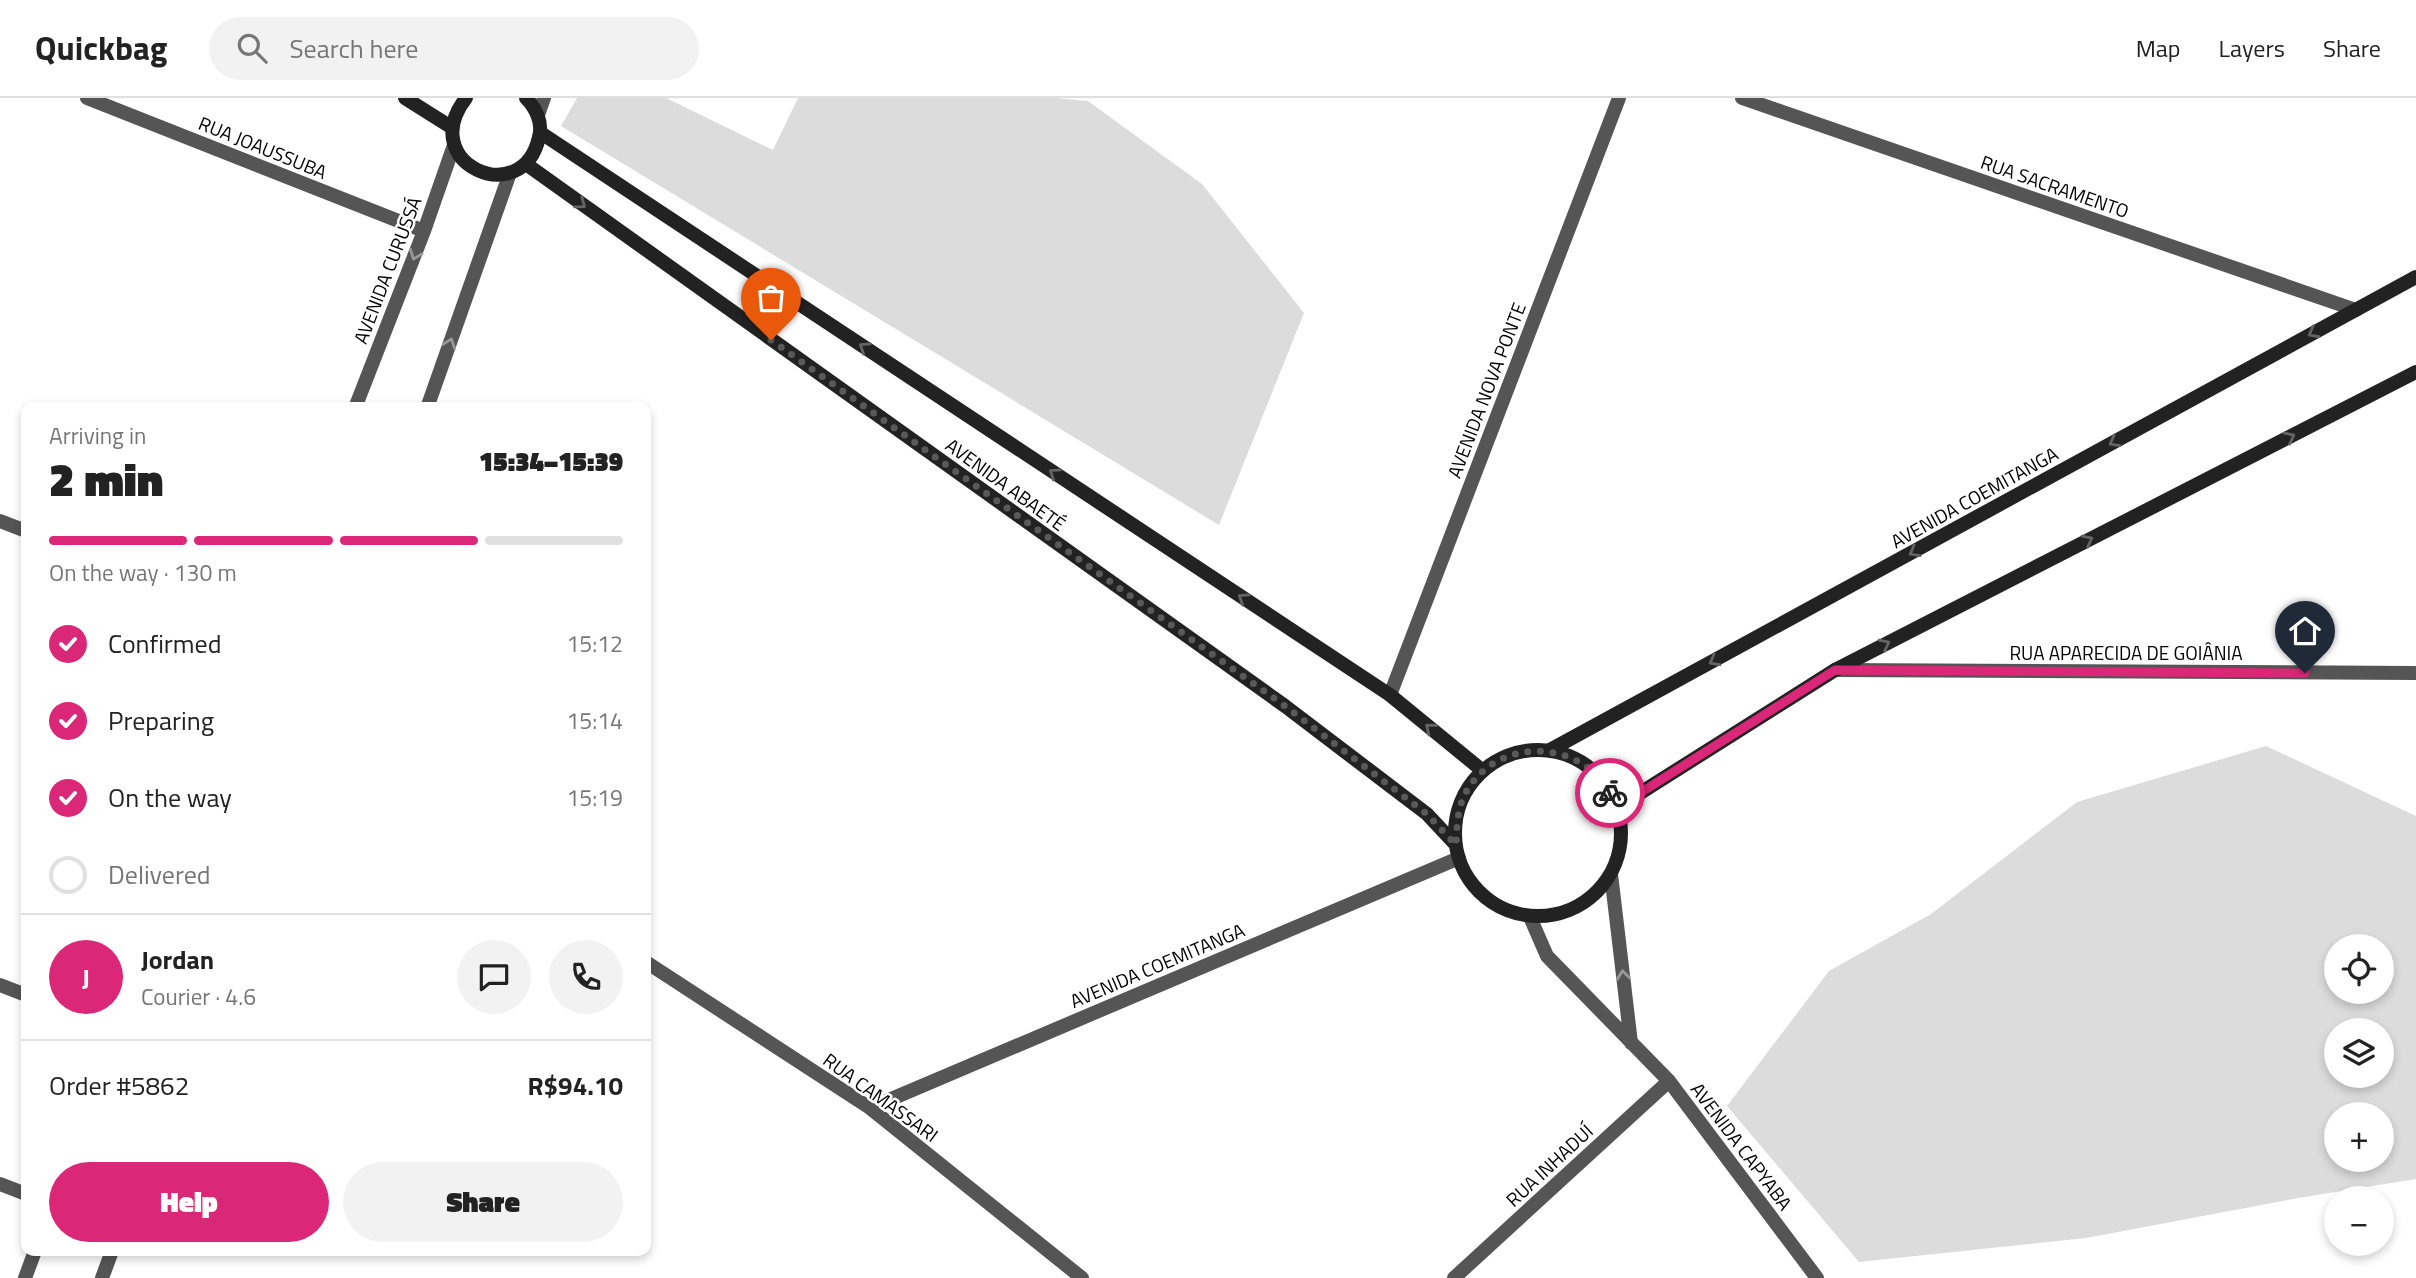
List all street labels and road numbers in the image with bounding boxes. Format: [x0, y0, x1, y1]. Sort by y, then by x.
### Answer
street label: RUA JOAUSSUBA [194, 108, 332, 186]
street label: RUA SACRAMENTO [1977, 147, 2133, 225]
street label: AVENIDA CURUSSÁ [346, 192, 428, 348]
street label: AVENIDA NOVA PONTE [1439, 298, 1533, 482]
street label: AVENIDA ABAETÉ [940, 430, 1072, 538]
street label: AVENIDA COEMITANGA [1885, 439, 2063, 555]
street label: RUA APARECIDA DE GOIÂNIA [2009, 638, 2243, 667]
street label: AVENIDA COEMITANGA [1065, 915, 1249, 1015]
street label: RUA CAMASSARI [817, 1045, 945, 1149]
street label: AVENIDA CAPYABA [1684, 1076, 1800, 1216]
street label: RUA INHADUÍ [1499, 1117, 1599, 1213]

